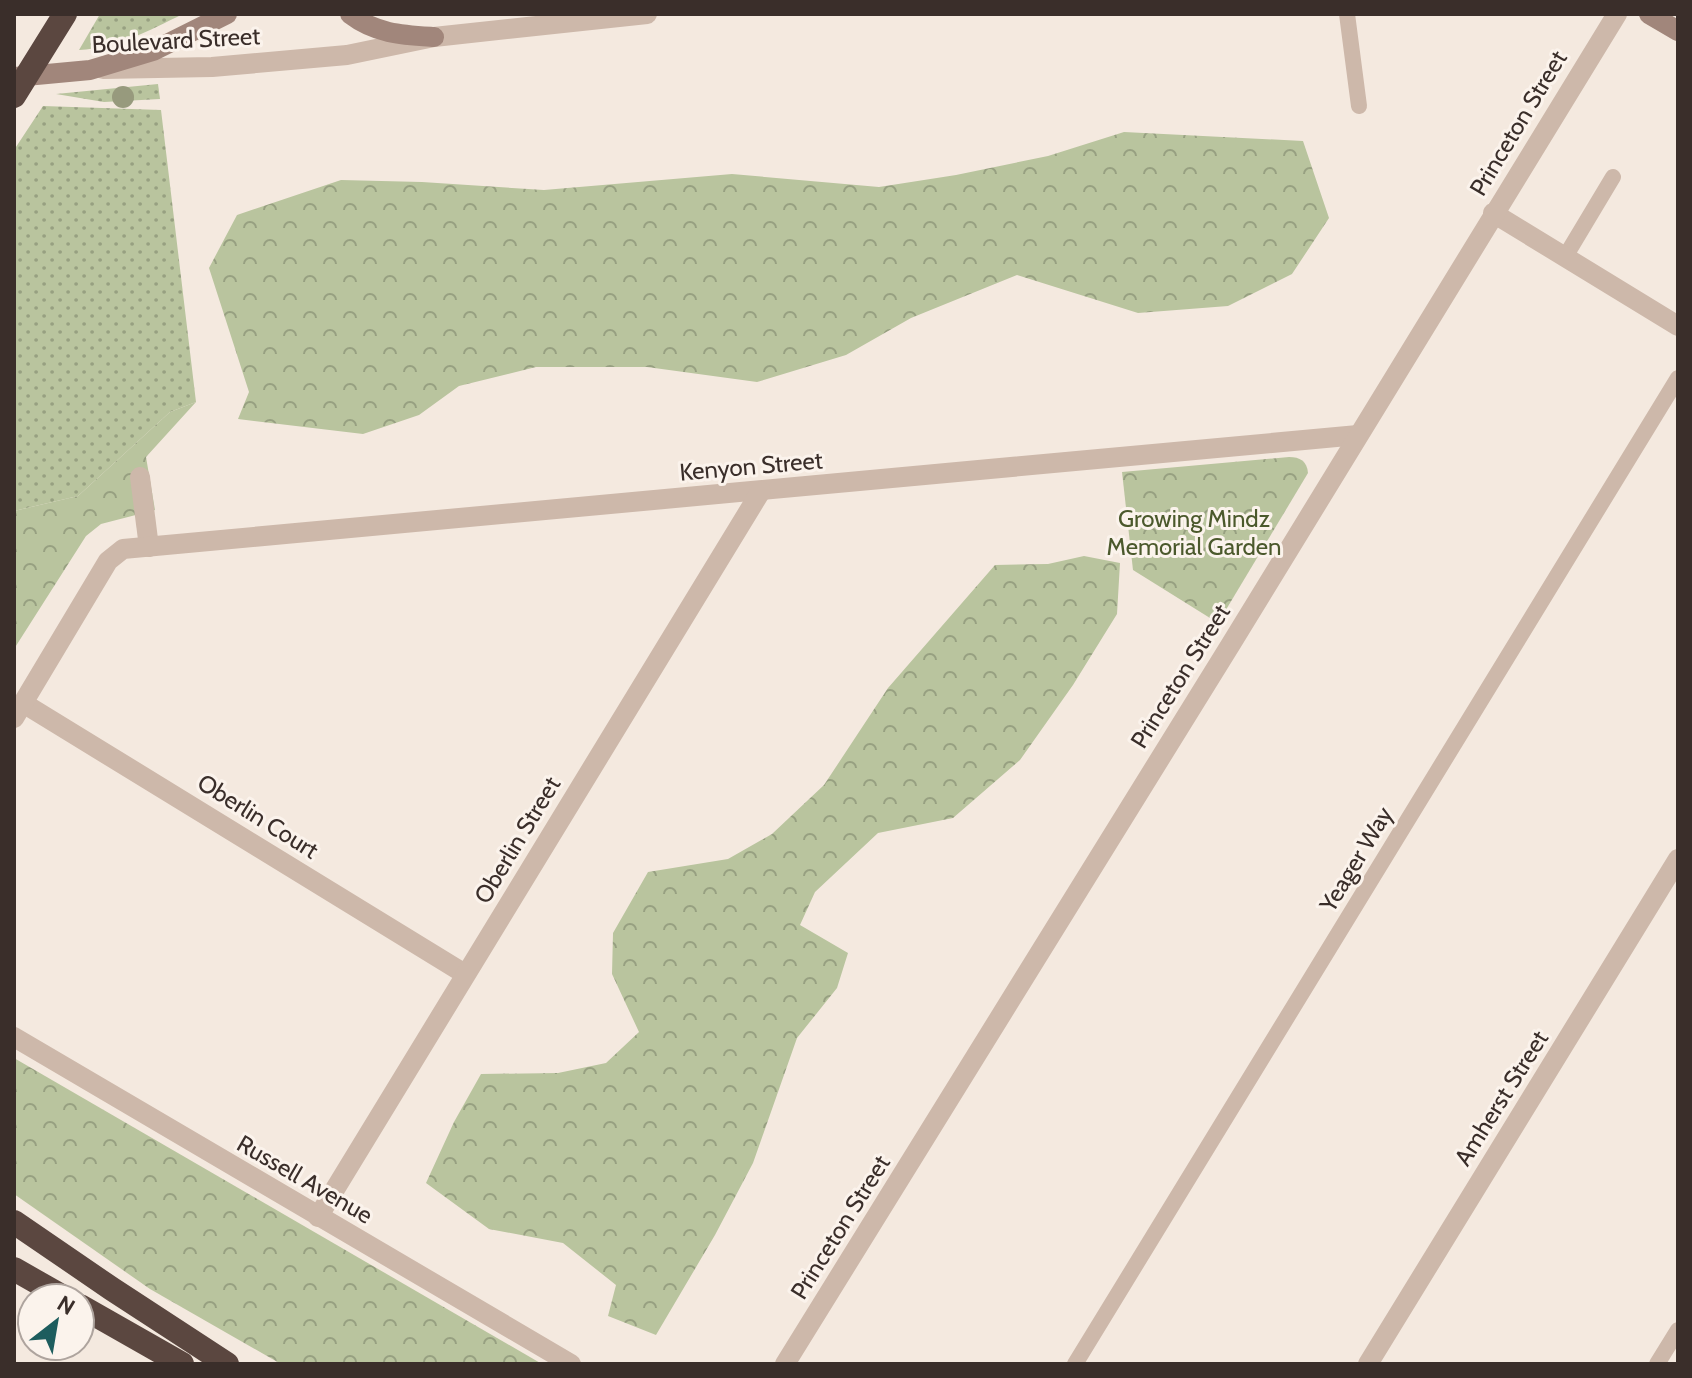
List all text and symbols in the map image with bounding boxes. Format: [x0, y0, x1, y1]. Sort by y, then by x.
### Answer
street label: Boulevard Street [91, 21, 261, 59]
street label: Princeton Street [1463, 45, 1573, 201]
street label: Kenyon Street [678, 445, 824, 487]
park label: Growing Mindz Memorial Garden [1107, 504, 1281, 561]
street label: Princeton Street [1124, 599, 1236, 753]
street label: Oberlin Court [192, 767, 324, 865]
street label: Oberlin Street [468, 771, 566, 909]
street label: Yeager Way [1313, 801, 1399, 918]
street label: Amherst Street [1448, 1025, 1554, 1171]
street label: Russell Avenue [232, 1129, 378, 1229]
street label: Princeton Street [784, 1150, 896, 1304]
north arrow [16, 1282, 96, 1362]
text: N [52, 1290, 80, 1321]

